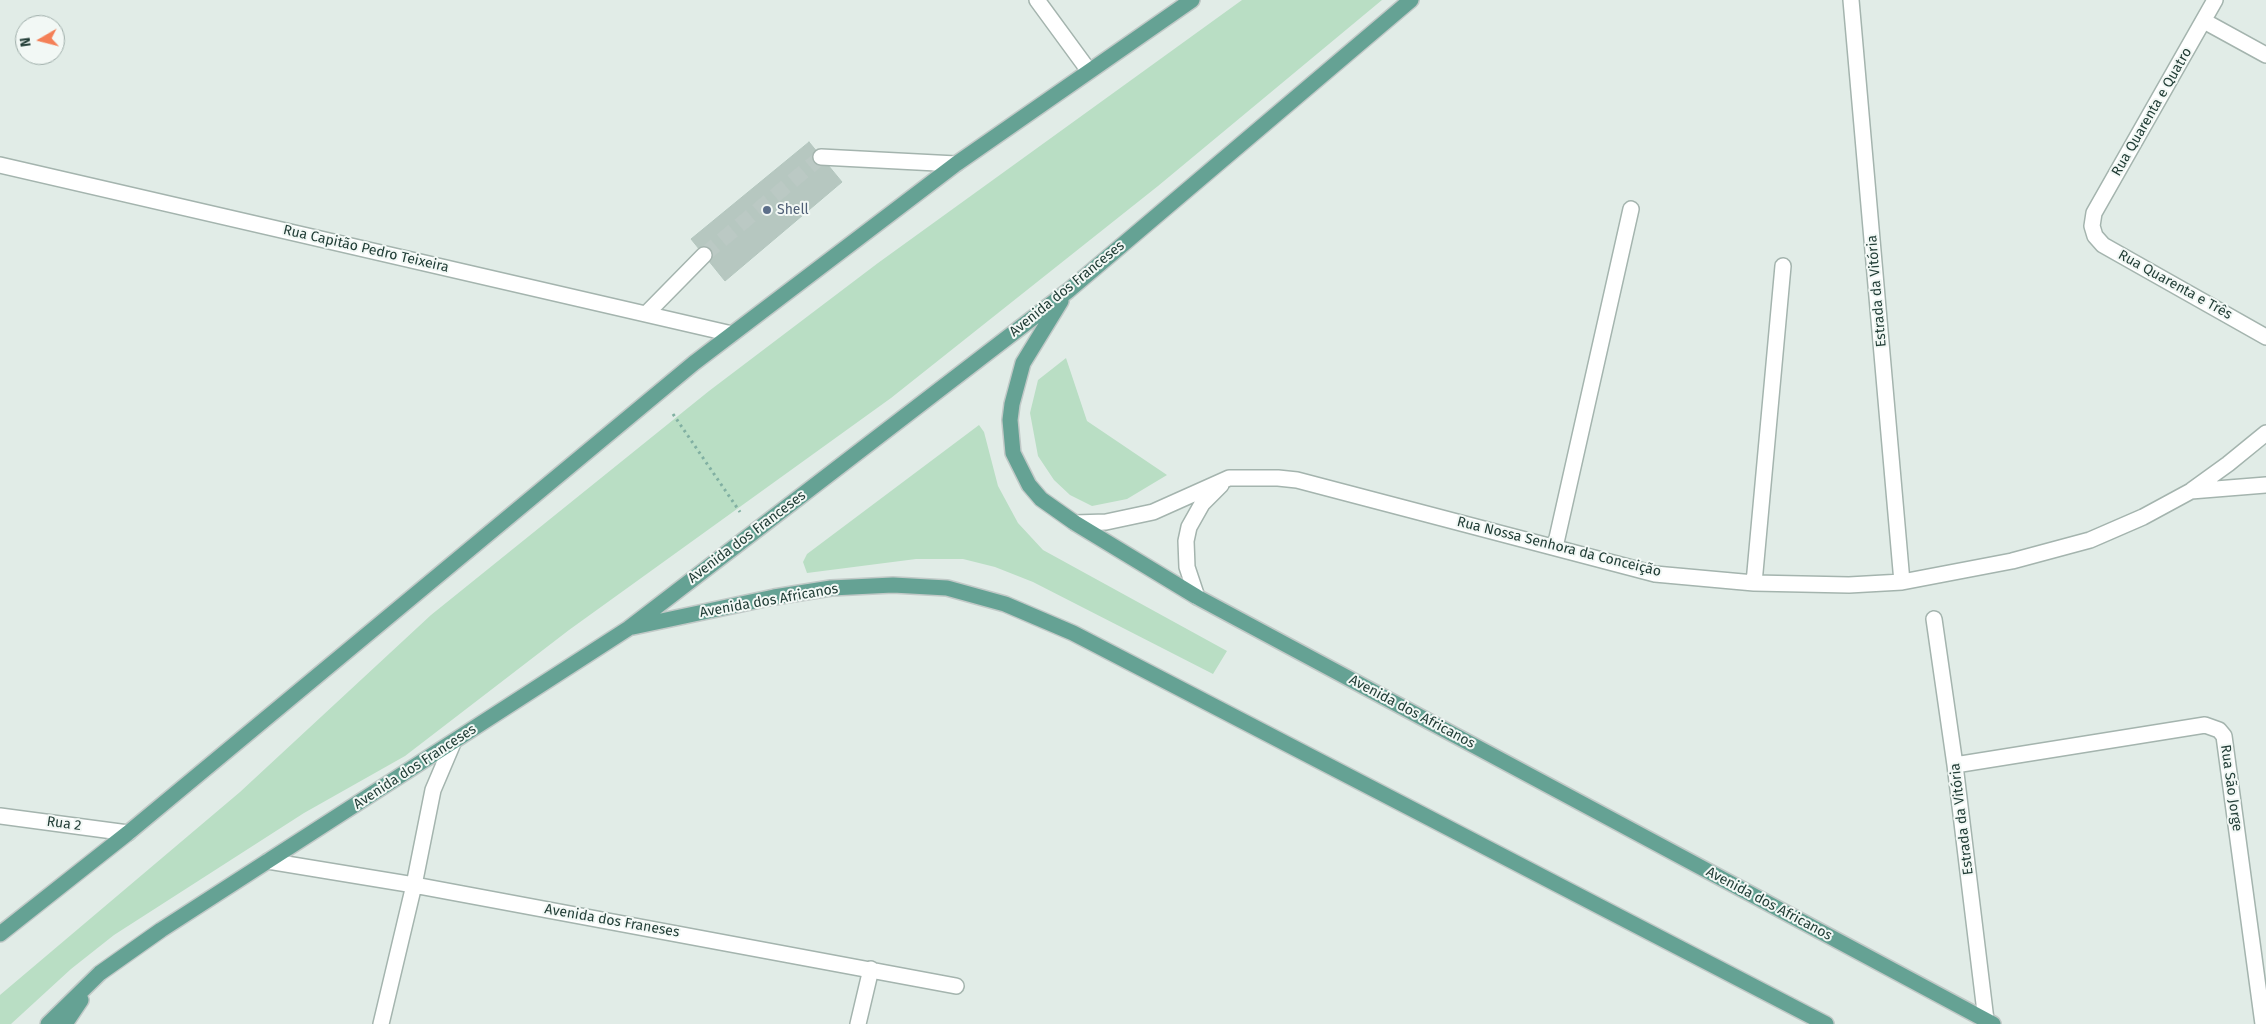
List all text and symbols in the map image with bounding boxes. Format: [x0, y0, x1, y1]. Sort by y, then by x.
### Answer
north arrow [15, 15, 65, 65]
text: N [17, 36, 35, 48]
street label: Rua Quarenta e Quatro [2108, 45, 2196, 179]
place label: Shell [777, 202, 809, 218]
marker: Shell [761, 204, 773, 216]
street label: Rua Capitão Pedro Teixeira [282, 222, 450, 276]
street label: Estrada da Vitória [1864, 234, 1890, 348]
street label: Avenida dos Franceses [1006, 237, 1128, 341]
street label: Rua Quarenta e Três [2115, 247, 2235, 323]
street label: Avenida dos Franceses [685, 487, 809, 587]
street label: Rua Nossa Senhora da Conceição [1455, 513, 1663, 581]
street label: Avenida dos Africanos [698, 581, 840, 621]
street label: Avenida dos Africanos [1346, 672, 1478, 752]
street label: Avenida dos Franceses [350, 721, 480, 813]
street label: Rua São Jorge [2217, 744, 2245, 832]
street label: Estrada da Vitória [1947, 762, 1977, 876]
street label: Rua 2 [46, 813, 82, 835]
street label: Avenida dos Africanos [1703, 864, 1835, 944]
street label: Avenida dos Franeses [543, 901, 681, 941]

